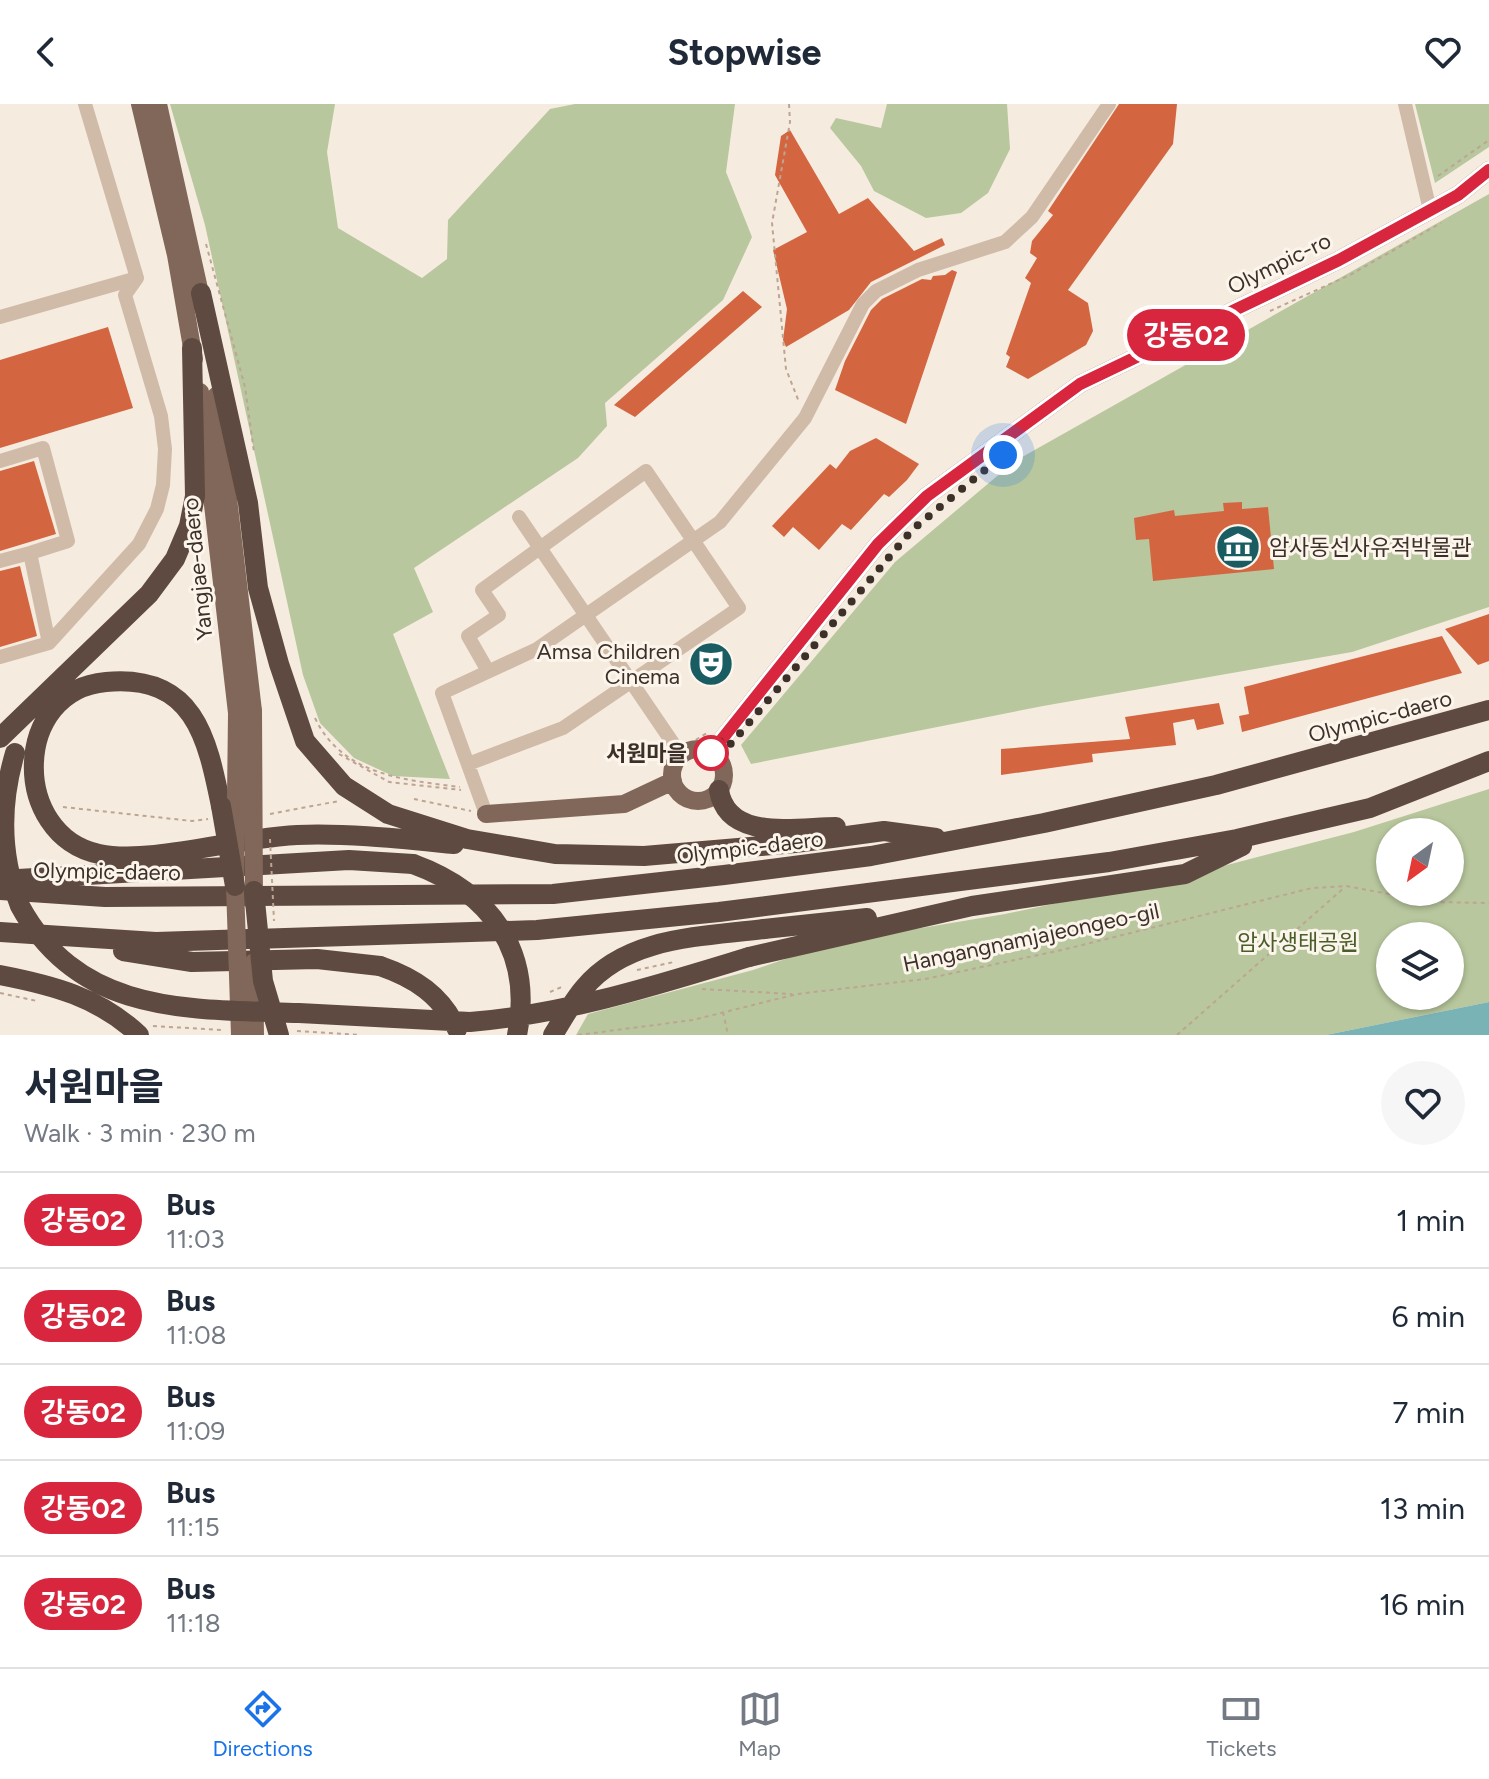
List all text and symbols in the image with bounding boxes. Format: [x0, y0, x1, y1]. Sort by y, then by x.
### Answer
icon: back [24, 30, 68, 74]
icon: heart [1421, 30, 1465, 74]
text: Stopwise [668, 31, 821, 74]
street label: Olympic-ro [1223, 227, 1335, 300]
line badge: 강동02 [1130, 309, 1242, 361]
text: 강동02 [1143, 318, 1229, 352]
your location [983, 435, 1023, 475]
street label: Yangjae-daero [177, 496, 218, 641]
museum icon: 암사동선사유적박물관 [1214, 523, 1262, 571]
place label: 암사동선사유적박물관 [1269, 534, 1471, 561]
place label: Amsa Children Cinema [537, 638, 680, 690]
theatre icon: Amsa Children Cinema [687, 640, 735, 688]
street label: Olympic-daero [1305, 684, 1455, 749]
marker: 서원마을 [694, 736, 728, 770]
place label: 서원마을 [606, 740, 687, 767]
north arrow [1376, 818, 1464, 906]
map controls [1376, 818, 1464, 1010]
street label: Olympic-daero [675, 825, 825, 870]
street label: Olympic-daero [33, 857, 181, 886]
street label: Hangangnamjajeongeo-gil [900, 897, 1162, 978]
button: layers [1376, 922, 1464, 1010]
park label: 암사생태공원 [1237, 929, 1359, 956]
button: heart [1381, 1061, 1465, 1145]
text: 서원마을 [24, 1064, 164, 1110]
text: Walk · 3 min · 230 m [24, 1117, 256, 1149]
text: Bus [166, 1186, 215, 1223]
text: 1 min [1396, 1202, 1465, 1239]
text: 강동02 [40, 1203, 126, 1237]
text: 11:03 [166, 1223, 225, 1255]
text: Bus [166, 1282, 215, 1319]
text: 6 min [1391, 1298, 1465, 1335]
text: 강동02 [40, 1299, 126, 1333]
text: 11:08 [166, 1319, 227, 1351]
text: Bus [166, 1378, 215, 1415]
text: 7 min [1392, 1394, 1465, 1431]
text: 강동02 [40, 1395, 126, 1429]
text: 11:09 [166, 1415, 225, 1447]
text: Bus [166, 1474, 215, 1511]
text: 13 min [1380, 1490, 1465, 1527]
text: 강동02 [40, 1491, 126, 1525]
text: 11:15 [166, 1511, 220, 1543]
text: Bus [166, 1570, 215, 1607]
text: 16 min [1379, 1586, 1465, 1623]
text: 강동02 [40, 1587, 126, 1621]
text: 11:18 [166, 1607, 221, 1639]
tab: Directions [212, 1687, 313, 1762]
tab: Map [738, 1687, 782, 1762]
tab: Tickets [1206, 1687, 1277, 1762]

